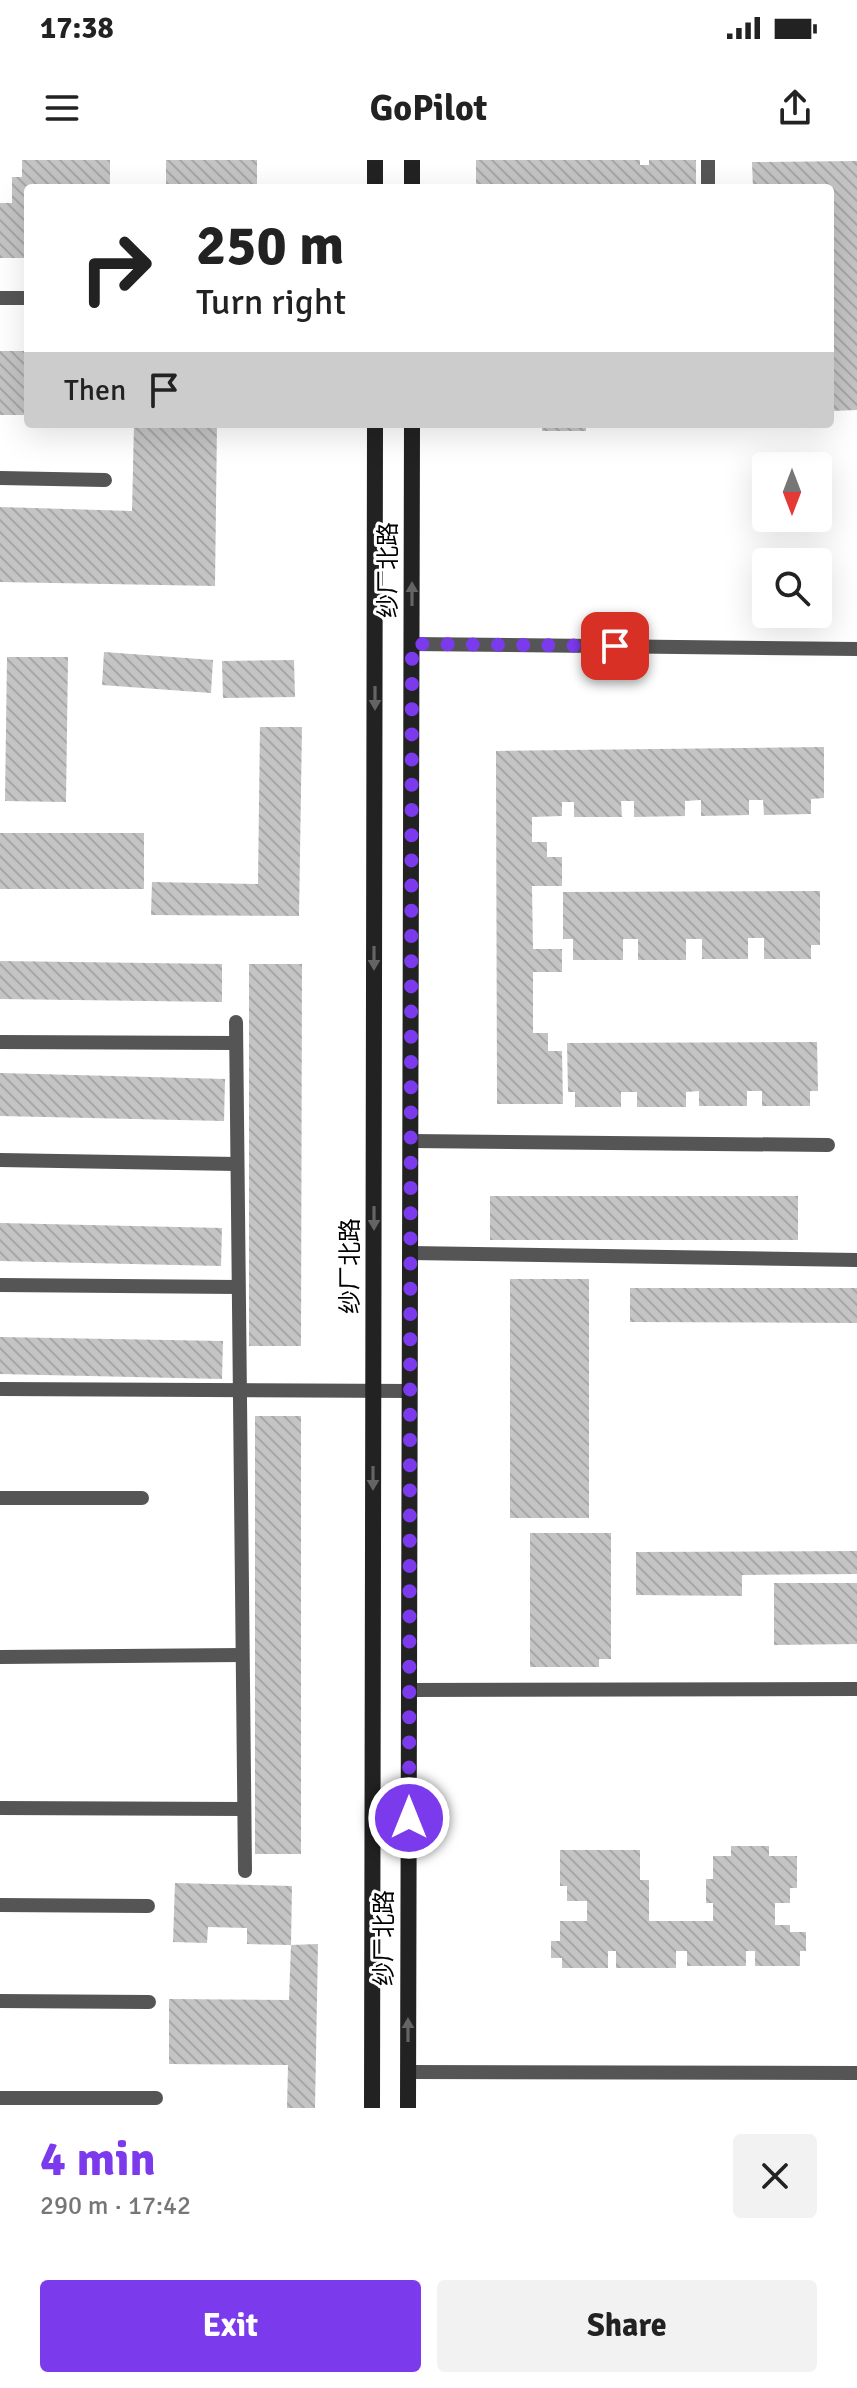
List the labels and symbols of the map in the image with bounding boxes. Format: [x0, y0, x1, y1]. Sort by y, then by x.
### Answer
north arrow [752, 452, 832, 532]
street label: 纱厂北路 [373, 522, 403, 618]
one-way arrow [406, 581, 418, 606]
pin [581, 612, 649, 680]
one-way arrow [369, 686, 381, 711]
one-way arrow [368, 946, 380, 971]
one-way arrow [368, 1206, 380, 1231]
street label: 纱厂北路 [335, 1218, 365, 1314]
one-way arrow [367, 1466, 379, 1491]
position arrow [367, 1776, 451, 1860]
street label: 纱厂北路 [369, 1890, 399, 1986]
one-way arrow [402, 2017, 414, 2042]

